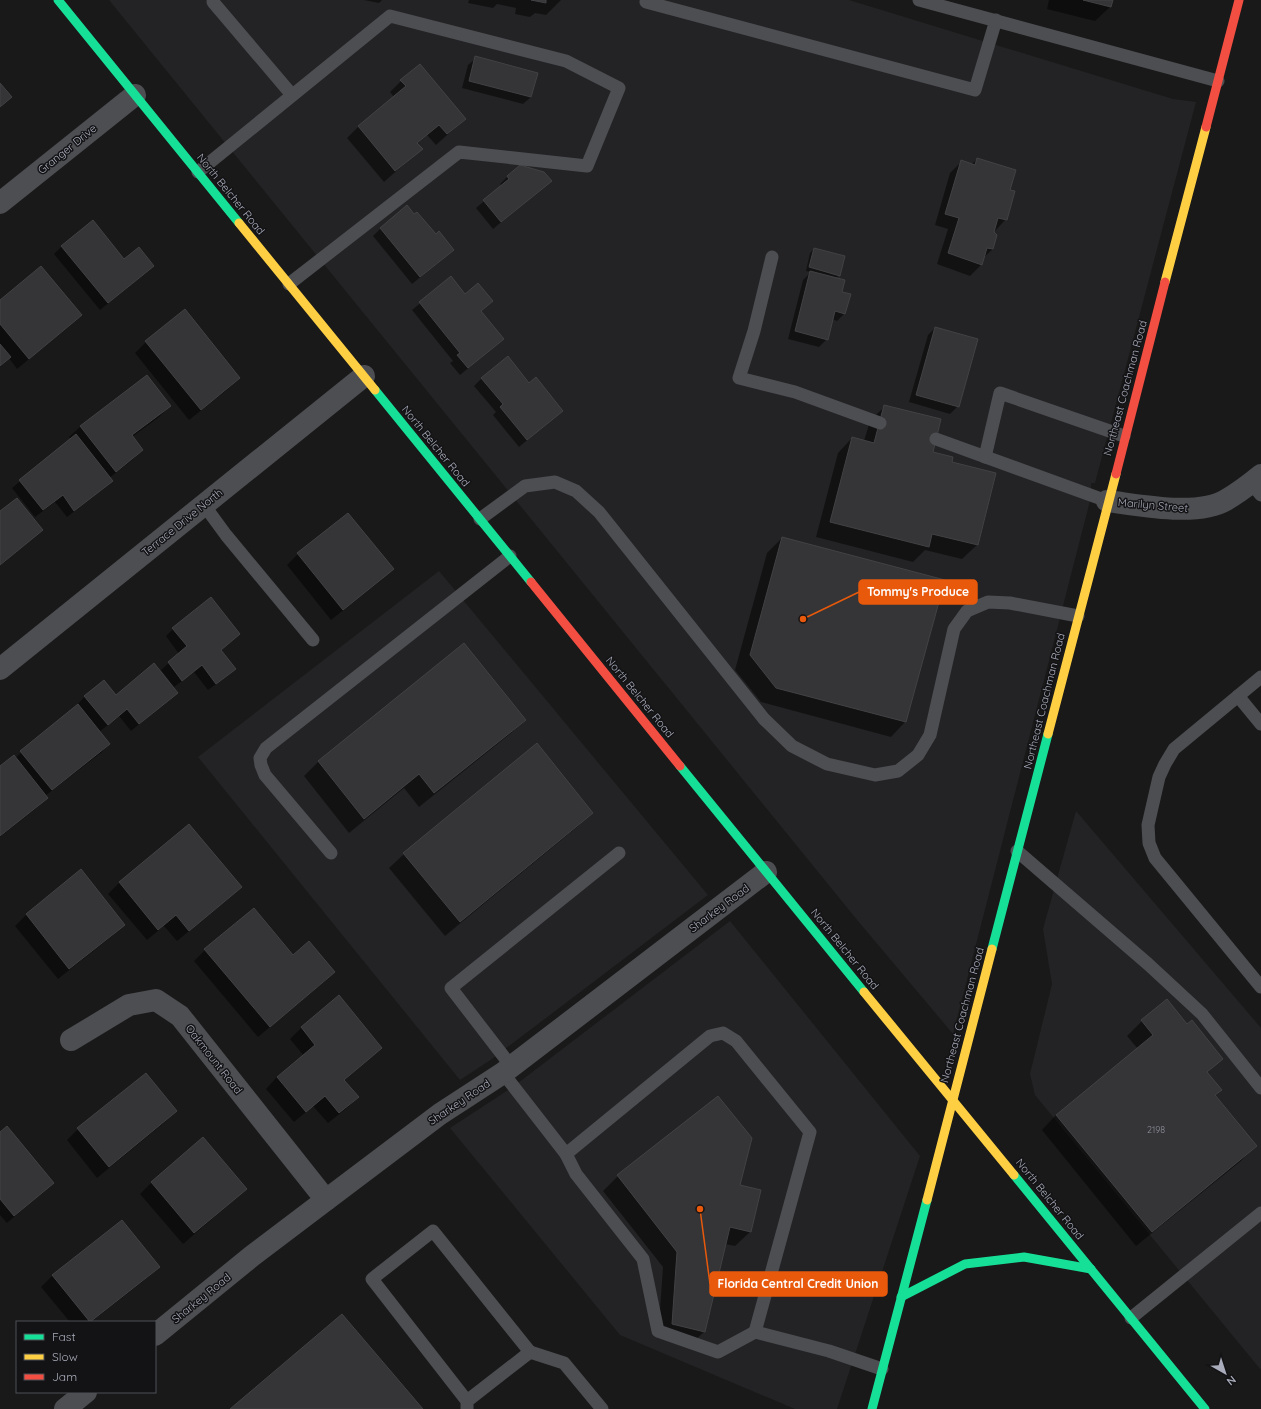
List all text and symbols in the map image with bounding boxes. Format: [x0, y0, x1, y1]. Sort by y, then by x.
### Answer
street label: Granger Drive [35, 121, 99, 177]
street label: North Belcher Road [194, 151, 268, 237]
street label: Northeast Coachman Road [1100, 319, 1150, 457]
street label: North Belcher Road [399, 403, 473, 489]
street label: Terrace Drive North [139, 485, 225, 559]
street label: Marilyn Street [1117, 495, 1189, 515]
callout: Tommy's Produce [859, 580, 977, 604]
text: Tommy's Produce [867, 584, 969, 599]
street label: Northeast Coachman Road [1020, 632, 1068, 770]
street label: North Belcher Road [603, 654, 677, 740]
street label: Sharkey Road [686, 881, 752, 935]
street label: North Belcher Road [808, 906, 882, 992]
street label: Northeast Coachman Road [937, 946, 987, 1084]
street label: Oakmount Road [183, 1021, 245, 1097]
street label: Sharkey Road [425, 1076, 493, 1128]
house number: 2198 [1147, 1124, 1165, 1135]
street label: North Belcher Road [1013, 1156, 1087, 1242]
street label: Sharkey Road [169, 1270, 233, 1326]
callout: Florida Central Credit Union [710, 1272, 887, 1296]
text: Florida Central Credit Union [718, 1276, 878, 1291]
legend [16, 1321, 156, 1393]
text: Fast [52, 1329, 76, 1344]
text: Slow [52, 1349, 78, 1364]
north arrow [1205, 1353, 1245, 1393]
text: Jam [52, 1369, 77, 1384]
text: N [1224, 1373, 1239, 1389]

